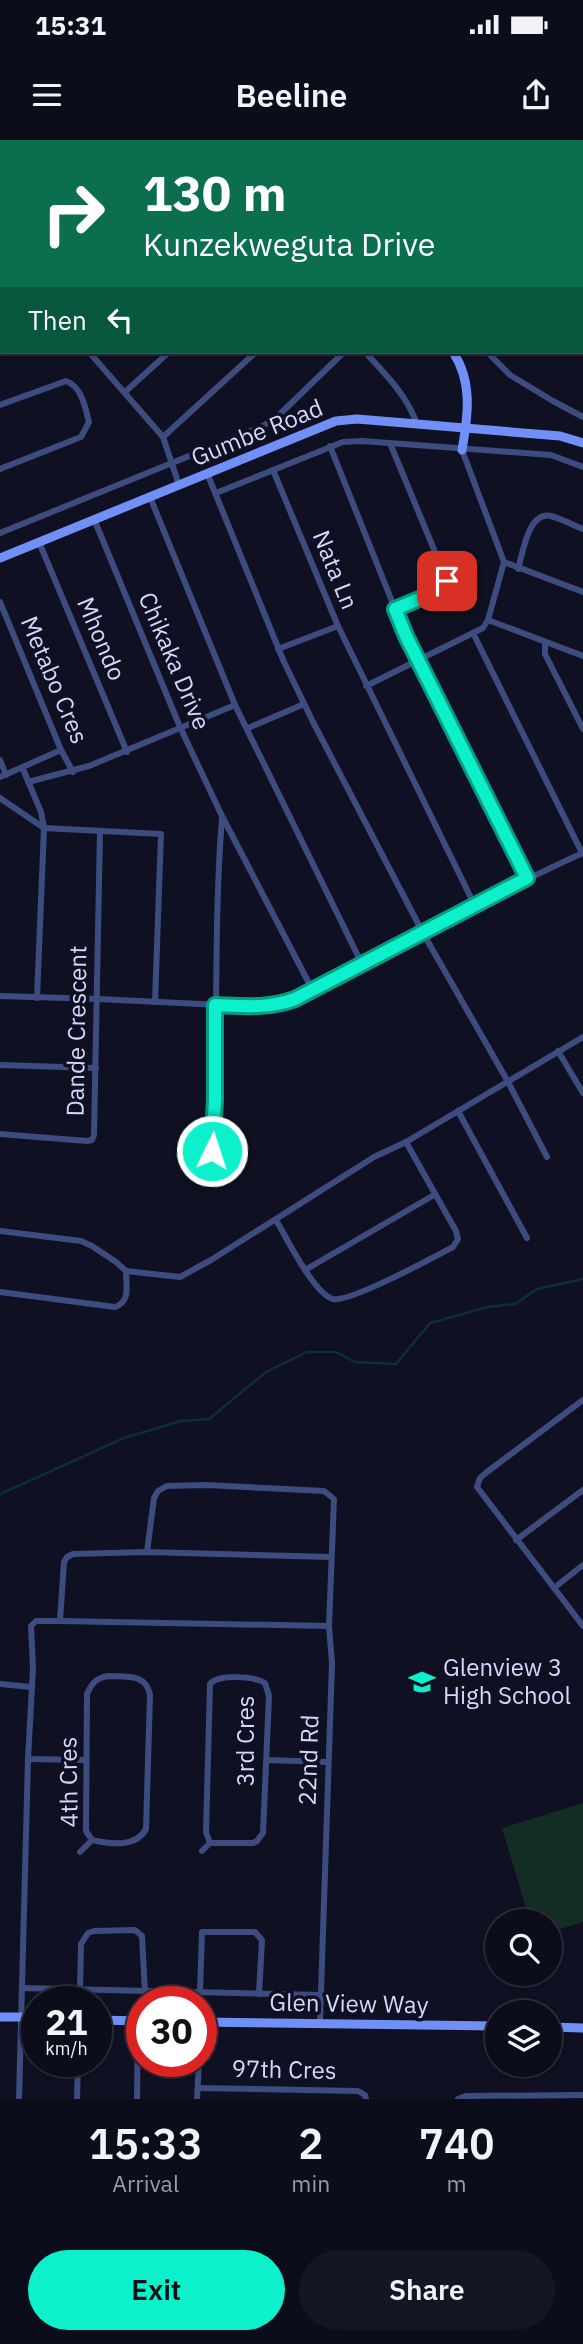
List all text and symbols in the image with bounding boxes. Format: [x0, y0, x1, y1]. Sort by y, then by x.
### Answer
text: 15:31 [35, 8, 106, 42]
text: Beeline [236, 74, 347, 116]
icon: menu [28, 76, 66, 114]
icon: share [517, 76, 555, 114]
text: 130 m [143, 161, 287, 224]
icon: right [28, 168, 119, 259]
text: Kunzekweguta Drive [143, 223, 435, 265]
icon: left [101, 301, 139, 339]
text: Then [28, 303, 87, 337]
street label: Gumbe Road [186, 391, 327, 473]
street label: Nata Ln [306, 525, 366, 614]
pin [417, 551, 477, 611]
icon: arrive [428, 562, 466, 600]
street label: Chikaka Drive [132, 587, 218, 734]
street label: Mhondo [70, 592, 134, 685]
street label: Metabo Cres [14, 611, 96, 748]
street label: Dande Crescent [59, 945, 93, 1117]
position arrow [175, 1114, 249, 1188]
place label: Glenview 3 High School [443, 1651, 571, 1711]
school or university icon: Glenview 3 High School [407, 1667, 437, 1697]
street label: 3rd Cres [229, 1695, 261, 1787]
street label: 22nd Rd [290, 1714, 326, 1806]
street label: 4th Cres [51, 1736, 85, 1828]
map controls [485, 1909, 562, 2077]
button: search [485, 1909, 562, 1986]
speed limit sign: 30 [126, 1986, 217, 2077]
street label: Glen View Way [269, 1986, 429, 2020]
text: 21 [45, 1999, 88, 2045]
button: layers [485, 2000, 562, 2077]
text: km/h [45, 2037, 88, 2060]
street label: 97th Cres [231, 2052, 337, 2086]
text: 15:33 [89, 2116, 203, 2171]
text: 2 [298, 2116, 323, 2171]
text: 740 [419, 2116, 494, 2171]
text: Arrival [112, 2168, 179, 2198]
text: min [291, 2168, 330, 2198]
text: m [447, 2168, 467, 2198]
button: Exit [28, 2250, 285, 2330]
button: Share [299, 2250, 555, 2330]

